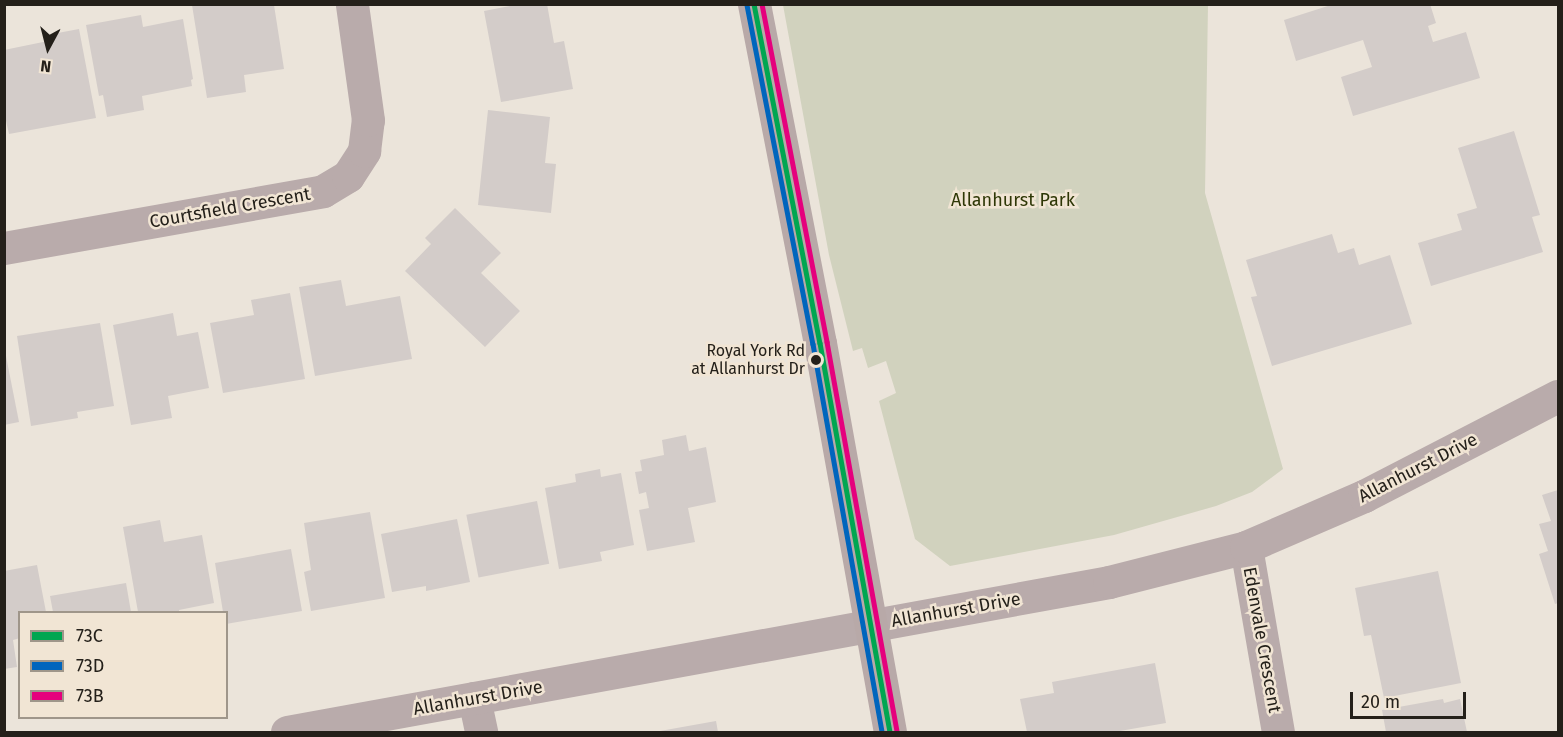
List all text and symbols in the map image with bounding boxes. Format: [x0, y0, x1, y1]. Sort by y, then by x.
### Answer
north arrow [18, 18, 78, 78]
text: N [39, 56, 52, 76]
street label: Courtsfield Crescent [148, 183, 312, 233]
park label: Allanhurst Park [951, 189, 1075, 211]
place label: Royal York Rd at Allanhurst Dr [691, 341, 805, 379]
marker: Royal York Rd at Allanhurst Dr [810, 354, 822, 366]
street label: Allanhurst Drive [1355, 429, 1481, 507]
street label: Edenvale Crescent [1239, 565, 1285, 715]
street label: Allanhurst Drive [890, 588, 1022, 632]
legend [18, 611, 228, 719]
text: 73C [76, 625, 103, 647]
text: 73D [76, 655, 104, 677]
street label: Allanhurst Drive [412, 676, 544, 720]
scale bar [1353, 680, 1468, 718]
text: 73B [76, 685, 104, 707]
text: 20 m [1361, 691, 1400, 713]

